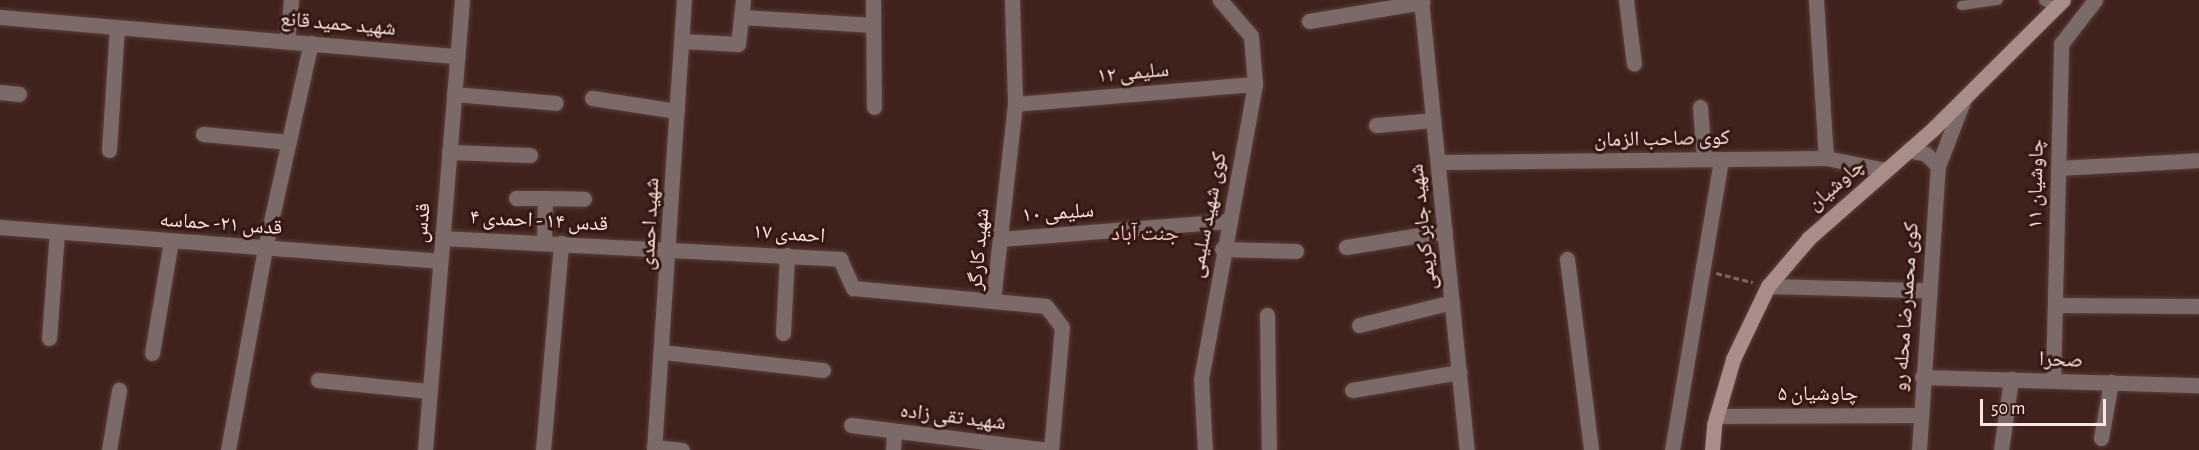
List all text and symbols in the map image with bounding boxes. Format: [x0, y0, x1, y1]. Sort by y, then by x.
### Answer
street label: شهید حمید قانع [279, 6, 397, 42]
street label: سلیمی ۱۲ [1096, 57, 1170, 89]
street label: کوی صاحب الزمان [1594, 125, 1730, 153]
street label: چاوشیان ۱۱ [2023, 139, 2049, 229]
street label: کوی شهید سلیمی [1183, 150, 1233, 280]
street label: چاوشیان [1802, 153, 1870, 217]
street label: شهید جابر کریمی [1404, 163, 1442, 291]
street label: شهید احمدی [635, 177, 665, 271]
street label: سلیمی ۱۰ [1021, 198, 1095, 228]
street label: قدس [408, 202, 436, 244]
street label: قدس ۱۴ - احمدی ۴ [469, 205, 609, 237]
street label: قدس ۲۱- حماسه [159, 207, 283, 241]
street label: شهید کارگر [963, 207, 995, 291]
street label: احمدی ۱۷ [752, 219, 826, 249]
district label: جنت آباد [1111, 221, 1179, 247]
street label: کوی محمدرضا محله رو [1887, 221, 1925, 393]
street label: صحرا [2039, 347, 2083, 373]
street label: چاوشیان ۵ [1778, 381, 1858, 407]
scale bar [1983, 387, 2109, 425]
street label: شهید تقی زاده [899, 398, 1007, 436]
text: 50 m [1991, 400, 2025, 418]

